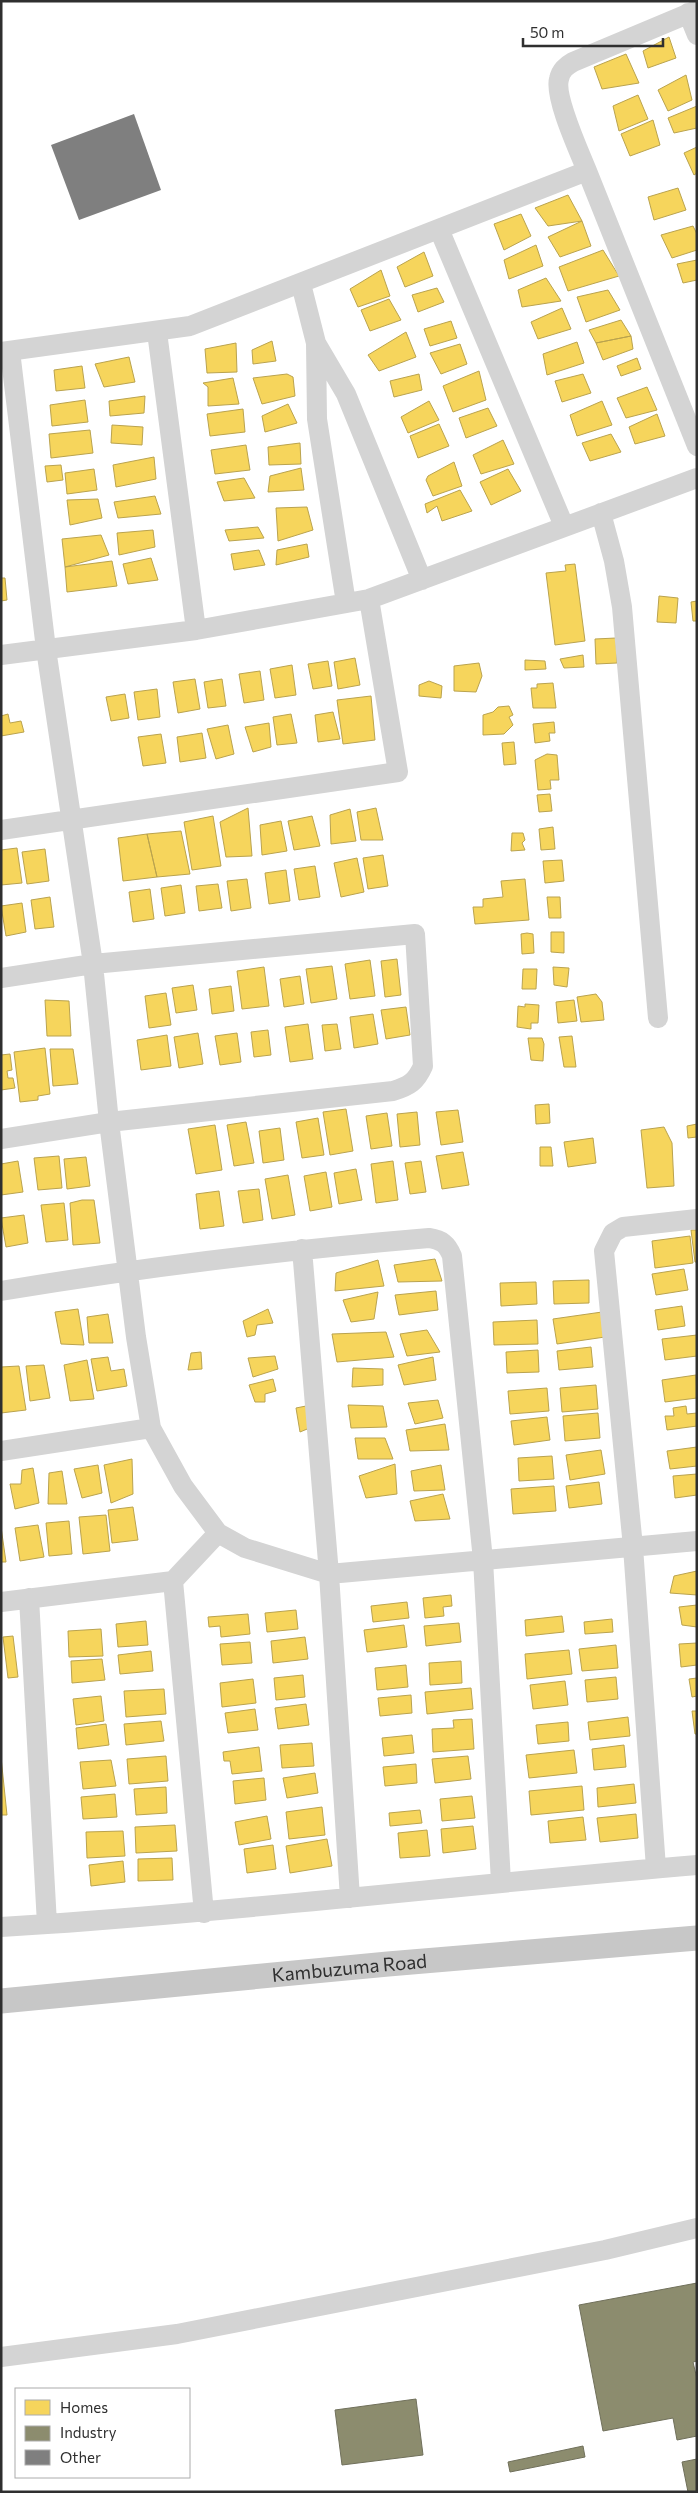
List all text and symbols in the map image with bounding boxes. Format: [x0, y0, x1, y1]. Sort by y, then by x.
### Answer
scale bar [523, 15, 663, 47]
text: 50 m [530, 23, 564, 41]
street label: Kambuzuma Road [271, 1949, 428, 1986]
legend [15, 2388, 190, 2478]
text: Homes [60, 2398, 108, 2416]
text: Industry [60, 2423, 117, 2441]
text: Other [60, 2448, 101, 2466]

